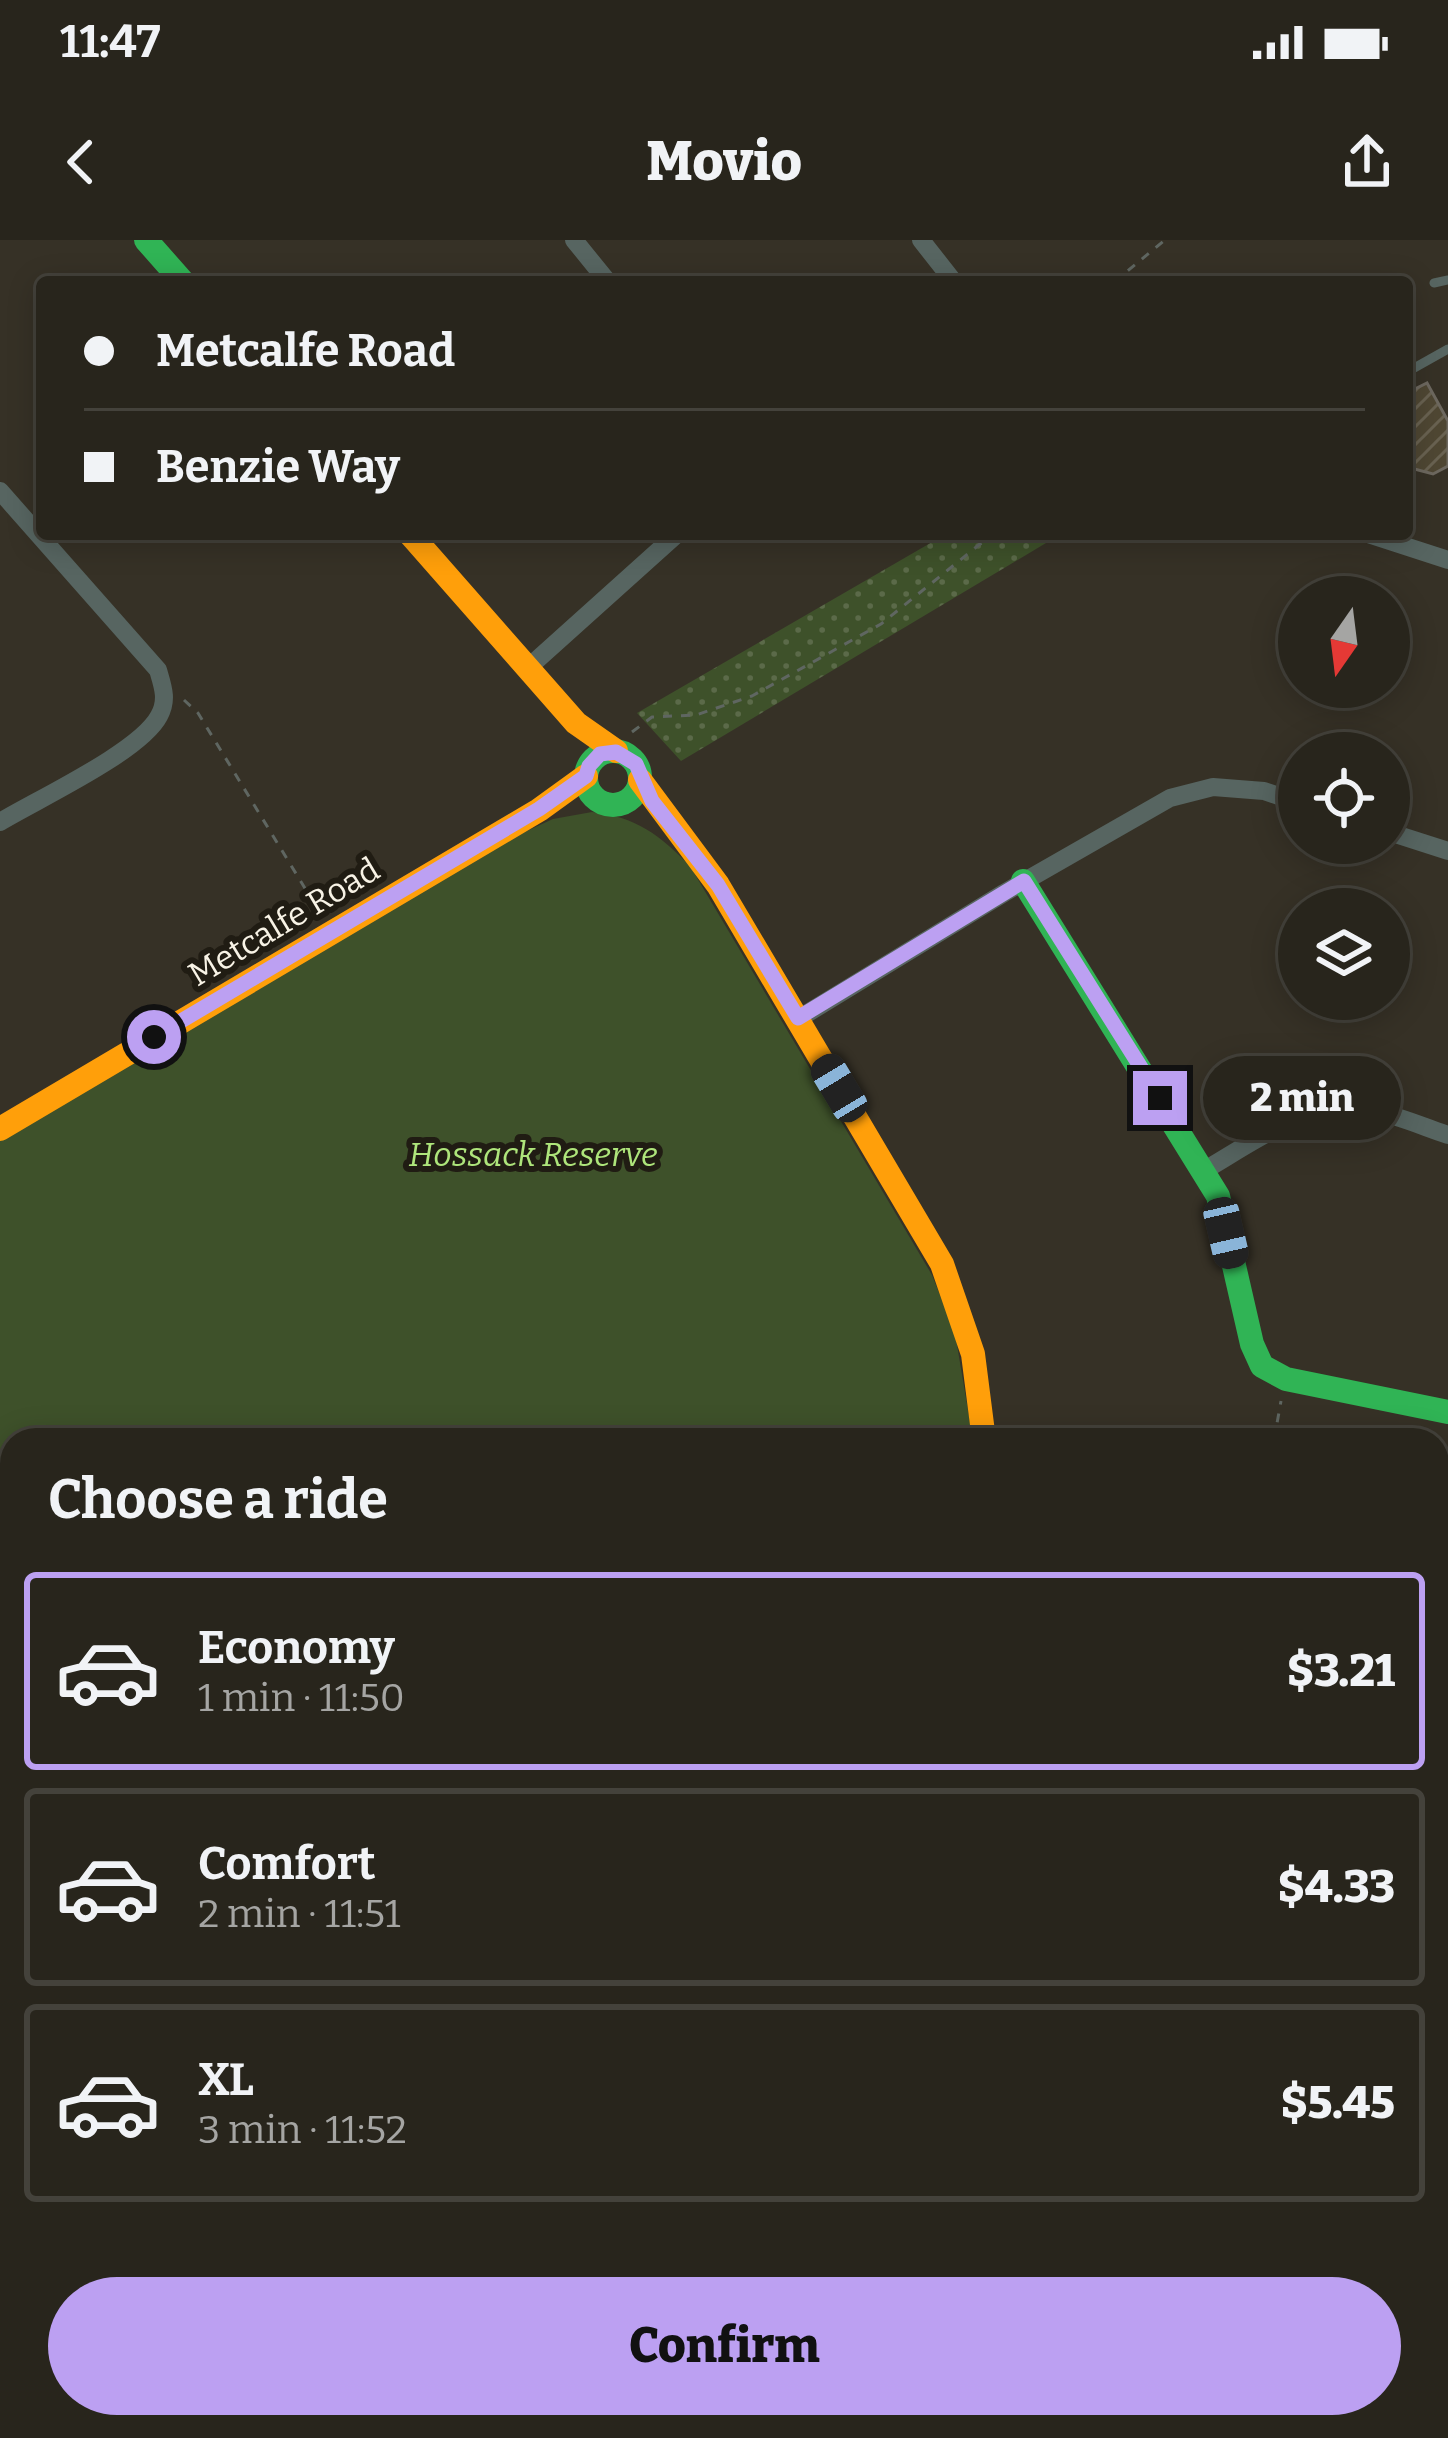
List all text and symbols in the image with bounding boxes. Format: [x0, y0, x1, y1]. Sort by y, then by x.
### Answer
text: 11:47 [60, 15, 160, 69]
icon: back [48, 129, 114, 195]
icon: share [1334, 129, 1400, 195]
text: Movio [646, 130, 802, 194]
text: Metcalfe Road [156, 324, 455, 378]
text: Benzie Way [156, 440, 400, 494]
north arrow [1278, 576, 1410, 708]
map controls [1278, 576, 1410, 1020]
button: locate [1278, 732, 1410, 864]
street label: Metcalfe Road [181, 849, 387, 995]
button: layers [1278, 888, 1410, 1020]
route start [127, 1010, 181, 1064]
car [805, 1048, 873, 1128]
callout: 2 min [1202, 1056, 1400, 1140]
route end [1133, 1071, 1187, 1125]
text: 2 min [1250, 1075, 1354, 1121]
park label: Hossack Reserve [409, 1135, 657, 1175]
car [1200, 1194, 1252, 1272]
text: Choose a ride [48, 1468, 388, 1532]
icon: car [54, 1617, 162, 1725]
text: Economy [198, 1621, 395, 1675]
text: $3.21 [1287, 1644, 1395, 1698]
text: 1 min · 11:50 [198, 1675, 405, 1721]
icon: car [54, 1833, 162, 1941]
text: Comfort [198, 1837, 376, 1891]
text: $4.33 [1278, 1860, 1395, 1914]
text: 2 min · 11:51 [198, 1891, 400, 1937]
icon: car [54, 2049, 162, 2157]
text: XL [198, 2053, 254, 2107]
text: $5.45 [1281, 2076, 1395, 2130]
text: 3 min · 11:52 [198, 2107, 407, 2153]
button: Confirm [48, 2277, 1401, 2415]

